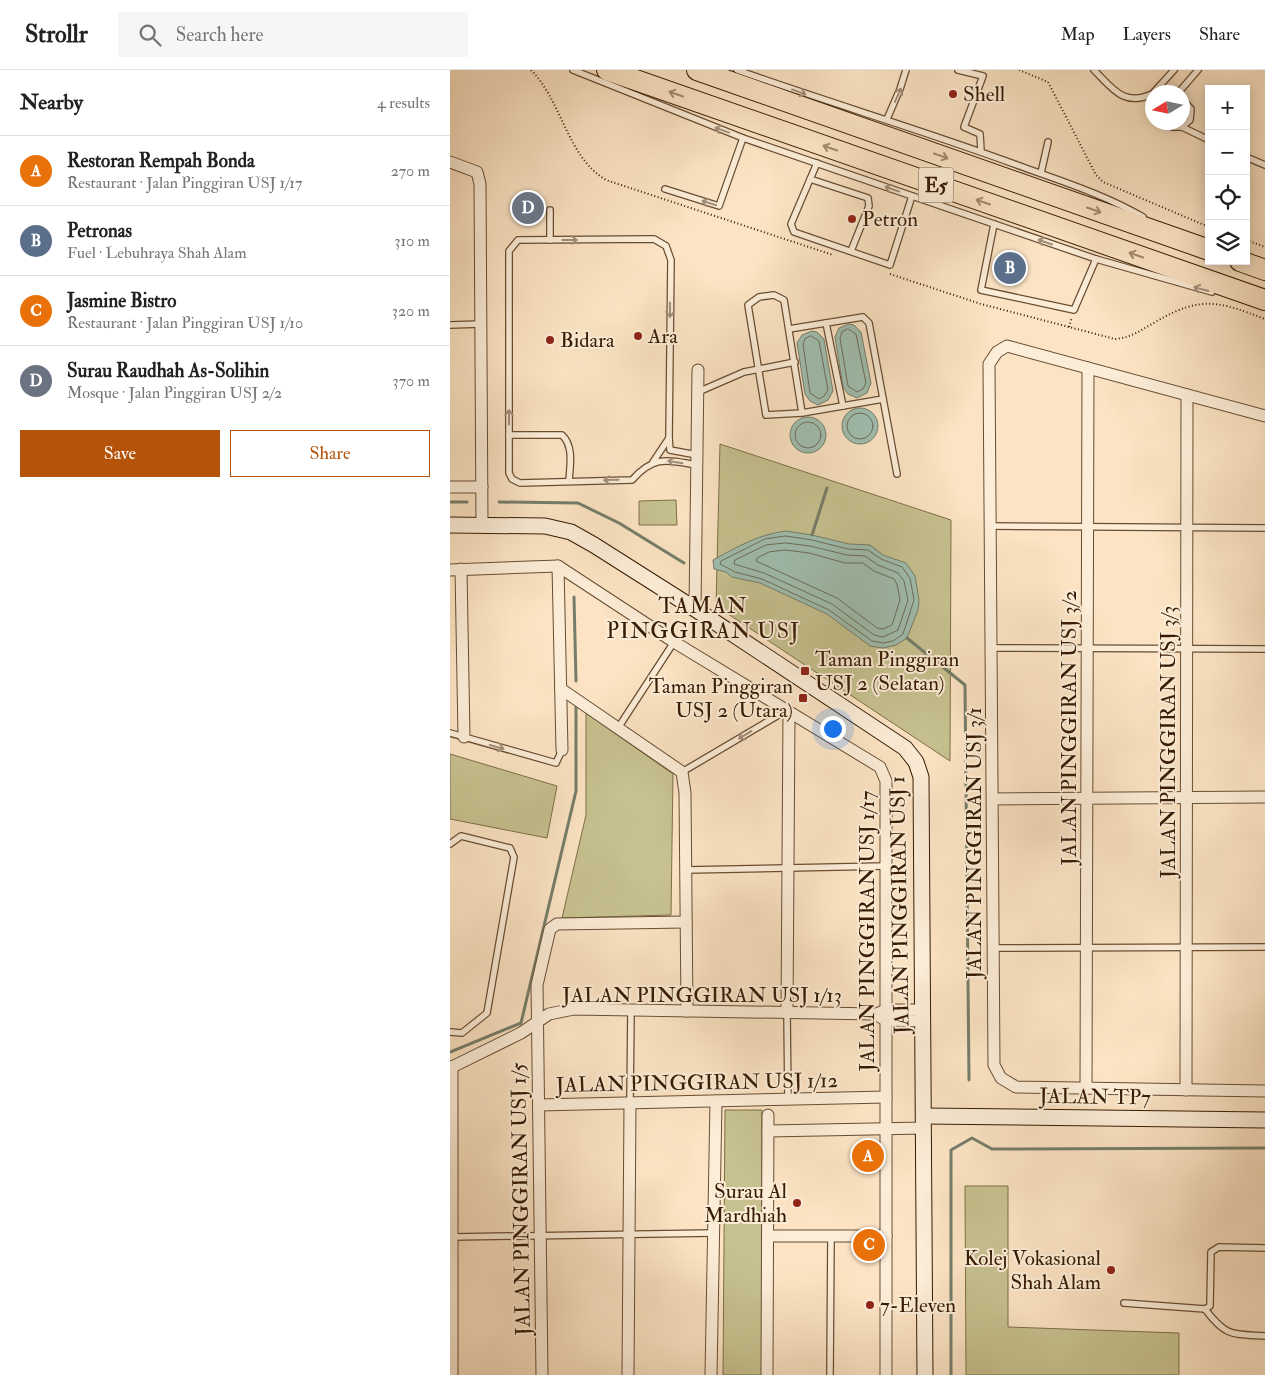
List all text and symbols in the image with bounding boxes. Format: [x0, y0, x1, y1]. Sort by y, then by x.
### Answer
search box [118, 12, 468, 57]
text: Strollr [25, 19, 88, 50]
icon: search [136, 21, 164, 49]
text: Search here [176, 23, 264, 47]
text: Map [1061, 23, 1095, 46]
text: Layers [1123, 23, 1171, 46]
text: Share [1199, 23, 1240, 46]
place label: Shell [963, 81, 1006, 108]
north arrow [1145, 85, 1190, 130]
map controls [1205, 85, 1250, 265]
button: + [1205, 85, 1250, 130]
one-way arrow [791, 88, 807, 97]
one-way arrow [893, 88, 903, 103]
marker: Shell [947, 88, 959, 100]
text: Nearby [20, 89, 83, 116]
one-way arrow [669, 89, 685, 98]
text: 4 results [377, 93, 430, 113]
one-way arrow [714, 125, 730, 134]
button: − [1205, 130, 1250, 175]
one-way arrow [822, 143, 838, 152]
text: Restoran Rempah Bonda [67, 149, 255, 173]
one-way arrow [933, 152, 948, 161]
text: A [31, 161, 41, 181]
text: 270 m [391, 161, 430, 181]
road number: E5 [918, 168, 954, 202]
text: Restaurant · Jalan Pinggiran USJ 1/17 [67, 173, 302, 193]
button: locate [1205, 175, 1250, 220]
one-way arrow [885, 184, 900, 193]
pin: D [512, 189, 544, 227]
one-way arrow [976, 197, 991, 206]
one-way arrow [701, 198, 717, 207]
place label: Petron [862, 206, 918, 233]
one-way arrow [1086, 206, 1101, 215]
marker: Petron [846, 213, 858, 225]
text: Petronas [67, 219, 132, 243]
button: layers [1205, 220, 1250, 265]
text: B [31, 231, 41, 251]
text: 310 m [394, 231, 430, 251]
one-way arrow [562, 235, 578, 245]
one-way arrow [1038, 237, 1054, 246]
text: Fuel · Lebuhraya Shah Alam [67, 243, 247, 263]
pin: B [994, 249, 1026, 287]
one-way arrow [1129, 250, 1145, 259]
one-way arrow [1193, 283, 1209, 293]
text: Jasmine Bistro [67, 289, 176, 313]
text: C [30, 301, 42, 321]
text: 320 m [392, 301, 430, 321]
one-way arrow [665, 302, 675, 318]
text: Restaurant · Jalan Pinggiran USJ 1/10 [67, 313, 303, 333]
place label: Ara [647, 323, 678, 350]
place label: Bidara [560, 327, 615, 354]
marker: Ara [632, 330, 644, 342]
marker: Bidara [544, 334, 556, 346]
text: Surau Raudhah As-Solihin [67, 359, 269, 383]
text: D [29, 371, 43, 391]
text: 370 m [393, 371, 430, 391]
text: Mosque · Jalan Pinggiran USJ 2/2 [67, 383, 282, 403]
one-way arrow [504, 409, 514, 426]
button: Save [20, 430, 220, 477]
button: Share [230, 430, 430, 477]
one-way arrow [667, 456, 683, 466]
one-way arrow [604, 476, 620, 485]
street label: JALAN PINGGIRAN USJ 3/2 [1056, 590, 1083, 867]
district label: TAMAN PINGGIRAN USJ [606, 592, 800, 645]
street label: JALAN PINGGIRAN USJ 3/3 [1155, 606, 1182, 879]
place label: Taman Pinggiran USJ 2 (Selatan) [815, 646, 959, 697]
marker: Taman Pinggiran USJ 2 (Selatan) [799, 665, 811, 677]
place label: Taman Pinggiran USJ 2 (Utara) [649, 673, 793, 724]
marker: Taman Pinggiran USJ 2 (Utara) [797, 692, 809, 704]
street label: JALAN PINGGIRAN USJ 3/1 [961, 707, 988, 980]
your location [820, 716, 846, 742]
one-way arrow [738, 730, 752, 740]
one-way arrow [488, 742, 504, 752]
street label: JALAN PINGGIRAN USJ 1 [884, 776, 916, 1035]
street label: JALAN PINGGIRAN USJ 1/17 [854, 790, 881, 1073]
street label: JALAN PINGGIRAN USJ 1/13 [561, 982, 842, 1009]
street label: JALAN PINGGIRAN USJ 1/5 [505, 1061, 537, 1337]
street label: JALAN PINGGIRAN USJ 1/12 [555, 1067, 838, 1099]
street label: JALAN TP7 [1038, 1083, 1151, 1111]
pin: A [852, 1137, 884, 1175]
place label: Surau Al Mardhiah [704, 1178, 788, 1229]
marker: Surau Al Mardhiah [791, 1197, 803, 1209]
pin: C [853, 1226, 885, 1264]
place label: Kolej Vokasional Shah Alam [964, 1245, 1102, 1296]
marker: Kolej Vokasional Shah Alam [1105, 1264, 1117, 1276]
place label: 7-Eleven [880, 1292, 956, 1319]
marker: 7-Eleven [864, 1299, 876, 1311]

